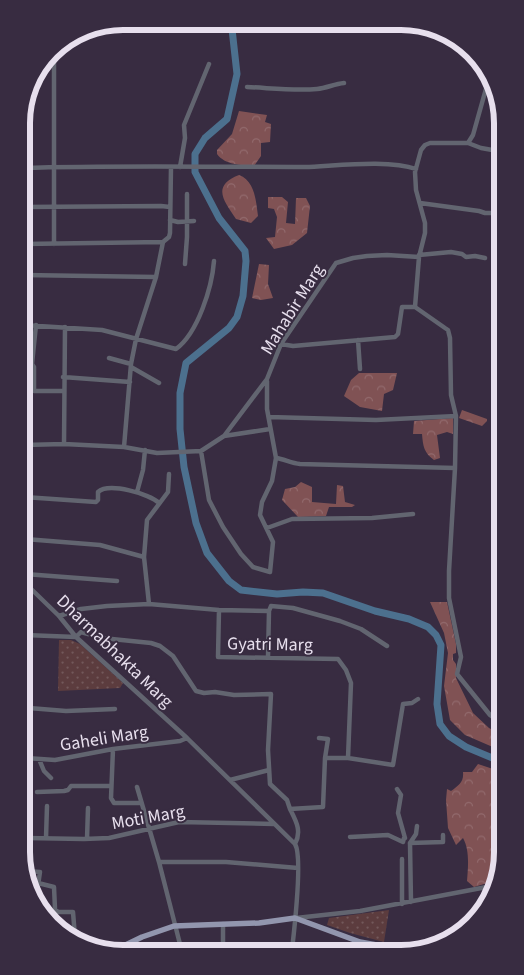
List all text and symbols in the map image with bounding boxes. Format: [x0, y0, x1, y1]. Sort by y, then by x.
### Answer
street label: Mahabir Marg [255, 259, 330, 359]
street label: Dharmabhakta Marg [51, 589, 178, 714]
street label: Gyatri Marg [227, 631, 313, 658]
street label: Gaheli Marg [58, 719, 150, 758]
street label: Moti Marg [110, 799, 187, 836]

